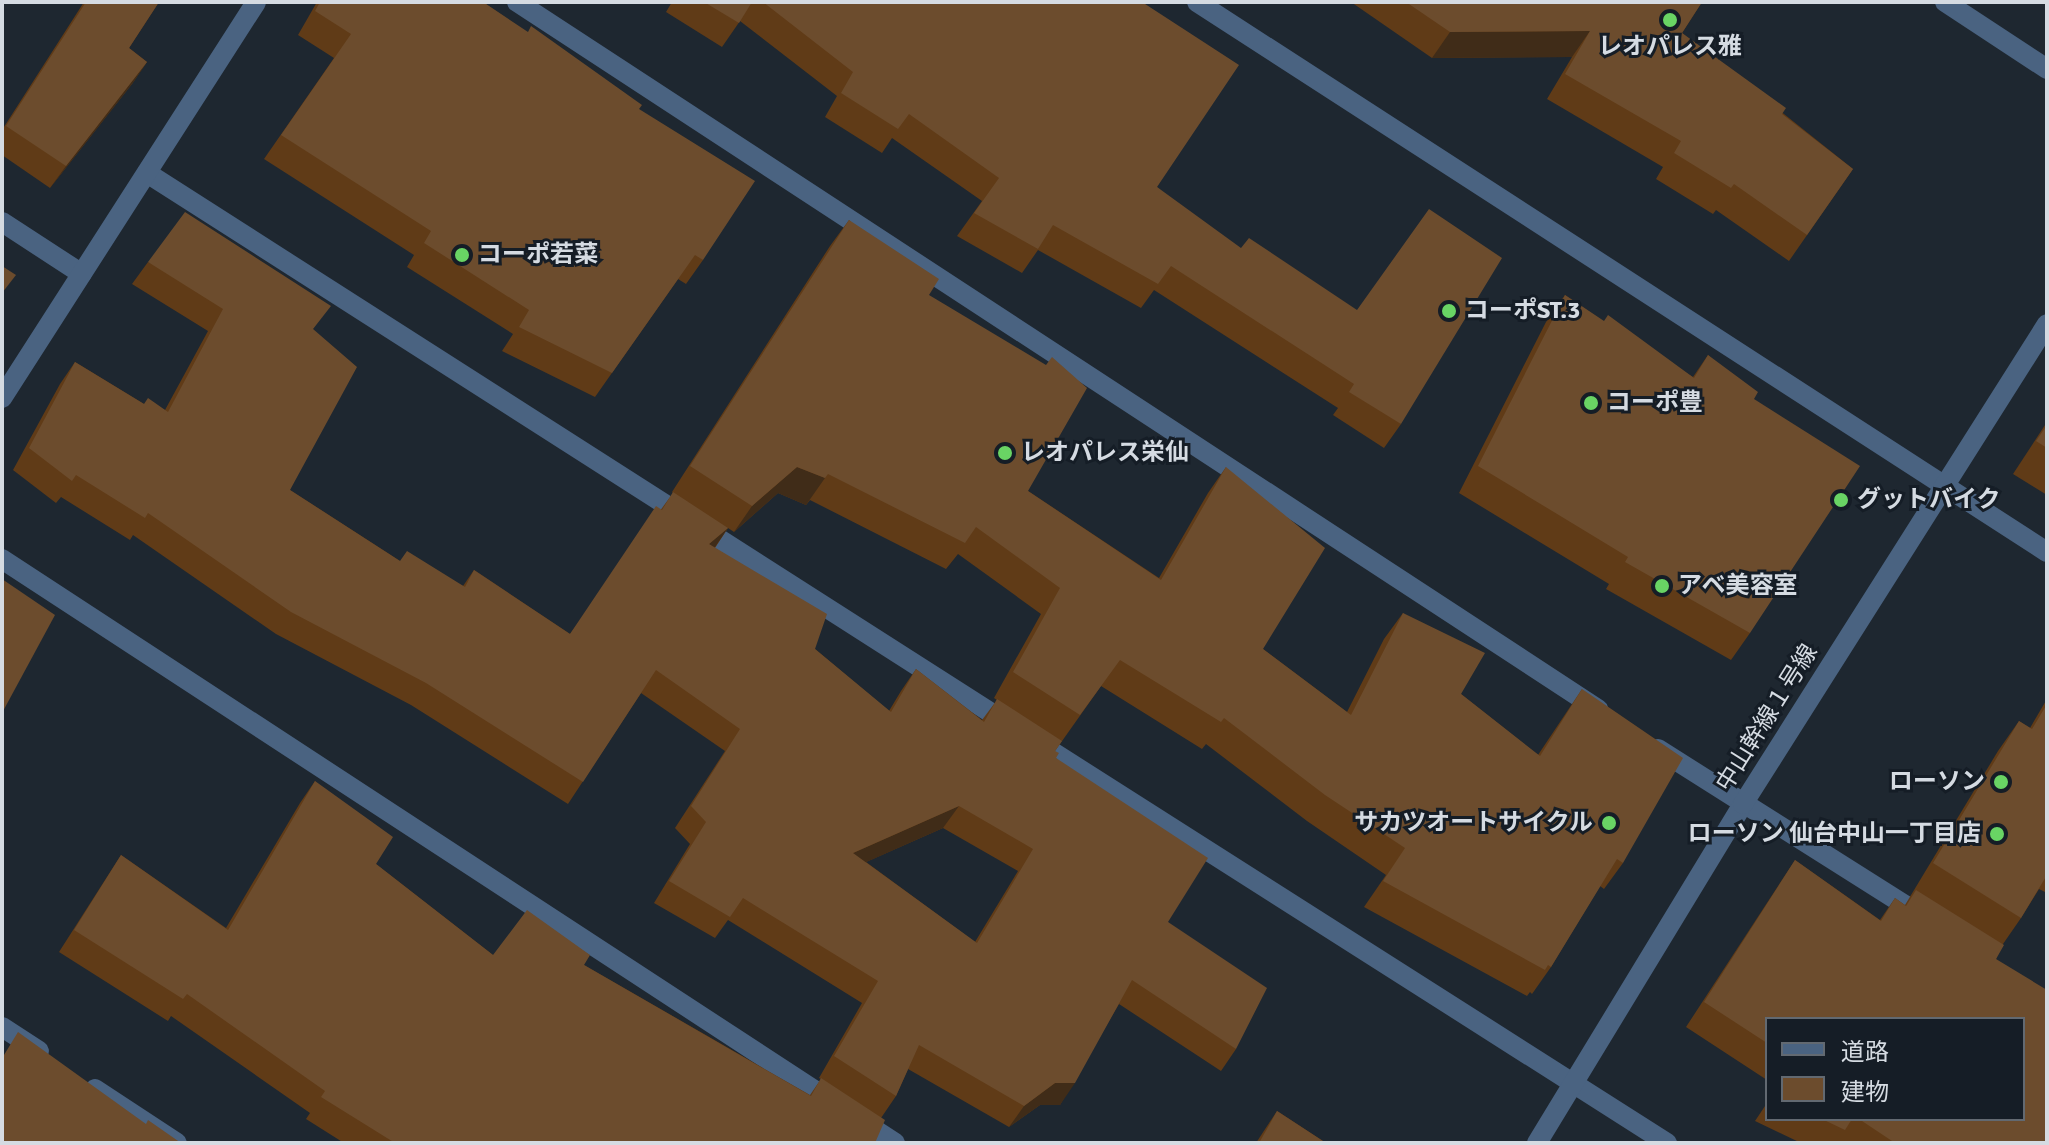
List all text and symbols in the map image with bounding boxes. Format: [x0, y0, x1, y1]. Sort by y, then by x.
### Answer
marker: レオパレス雅 [1661, 11, 1679, 29]
place label: レオパレス雅 [1598, 33, 1742, 61]
place label: コーポ若菜 [478, 241, 598, 269]
marker: コーポ若菜 [453, 246, 471, 264]
place label: コーポST.3 [1465, 297, 1580, 325]
marker: コーポST.3 [1440, 302, 1458, 320]
place label: コーポ豊 [1607, 389, 1703, 417]
marker: コーポ豊 [1582, 394, 1600, 412]
place label: レオパレス栄仙 [1021, 439, 1189, 467]
marker: レオパレス栄仙 [996, 444, 1014, 462]
place label: グットバイク [1857, 486, 2001, 514]
marker: グットバイク [1832, 491, 1850, 509]
place label: アベ美容室 [1678, 572, 1798, 600]
marker: アベ美容室 [1653, 577, 1671, 595]
street label: 中山幹線１号線 [1710, 639, 1824, 797]
place label: ローソン [1889, 768, 1985, 796]
marker: ローソン [1992, 773, 2010, 791]
place label: サカツオートサイクル [1353, 809, 1593, 837]
marker: サカツオートサイクル [1600, 814, 1618, 832]
place label: ローソン 仙台中山一丁目店 [1688, 820, 1981, 848]
marker: ローソン 仙台中山一丁目店 [1988, 825, 2006, 843]
legend [1765, 1017, 2025, 1121]
text: 道路 [1841, 1037, 1889, 1067]
text: 建物 [1841, 1077, 1889, 1107]

